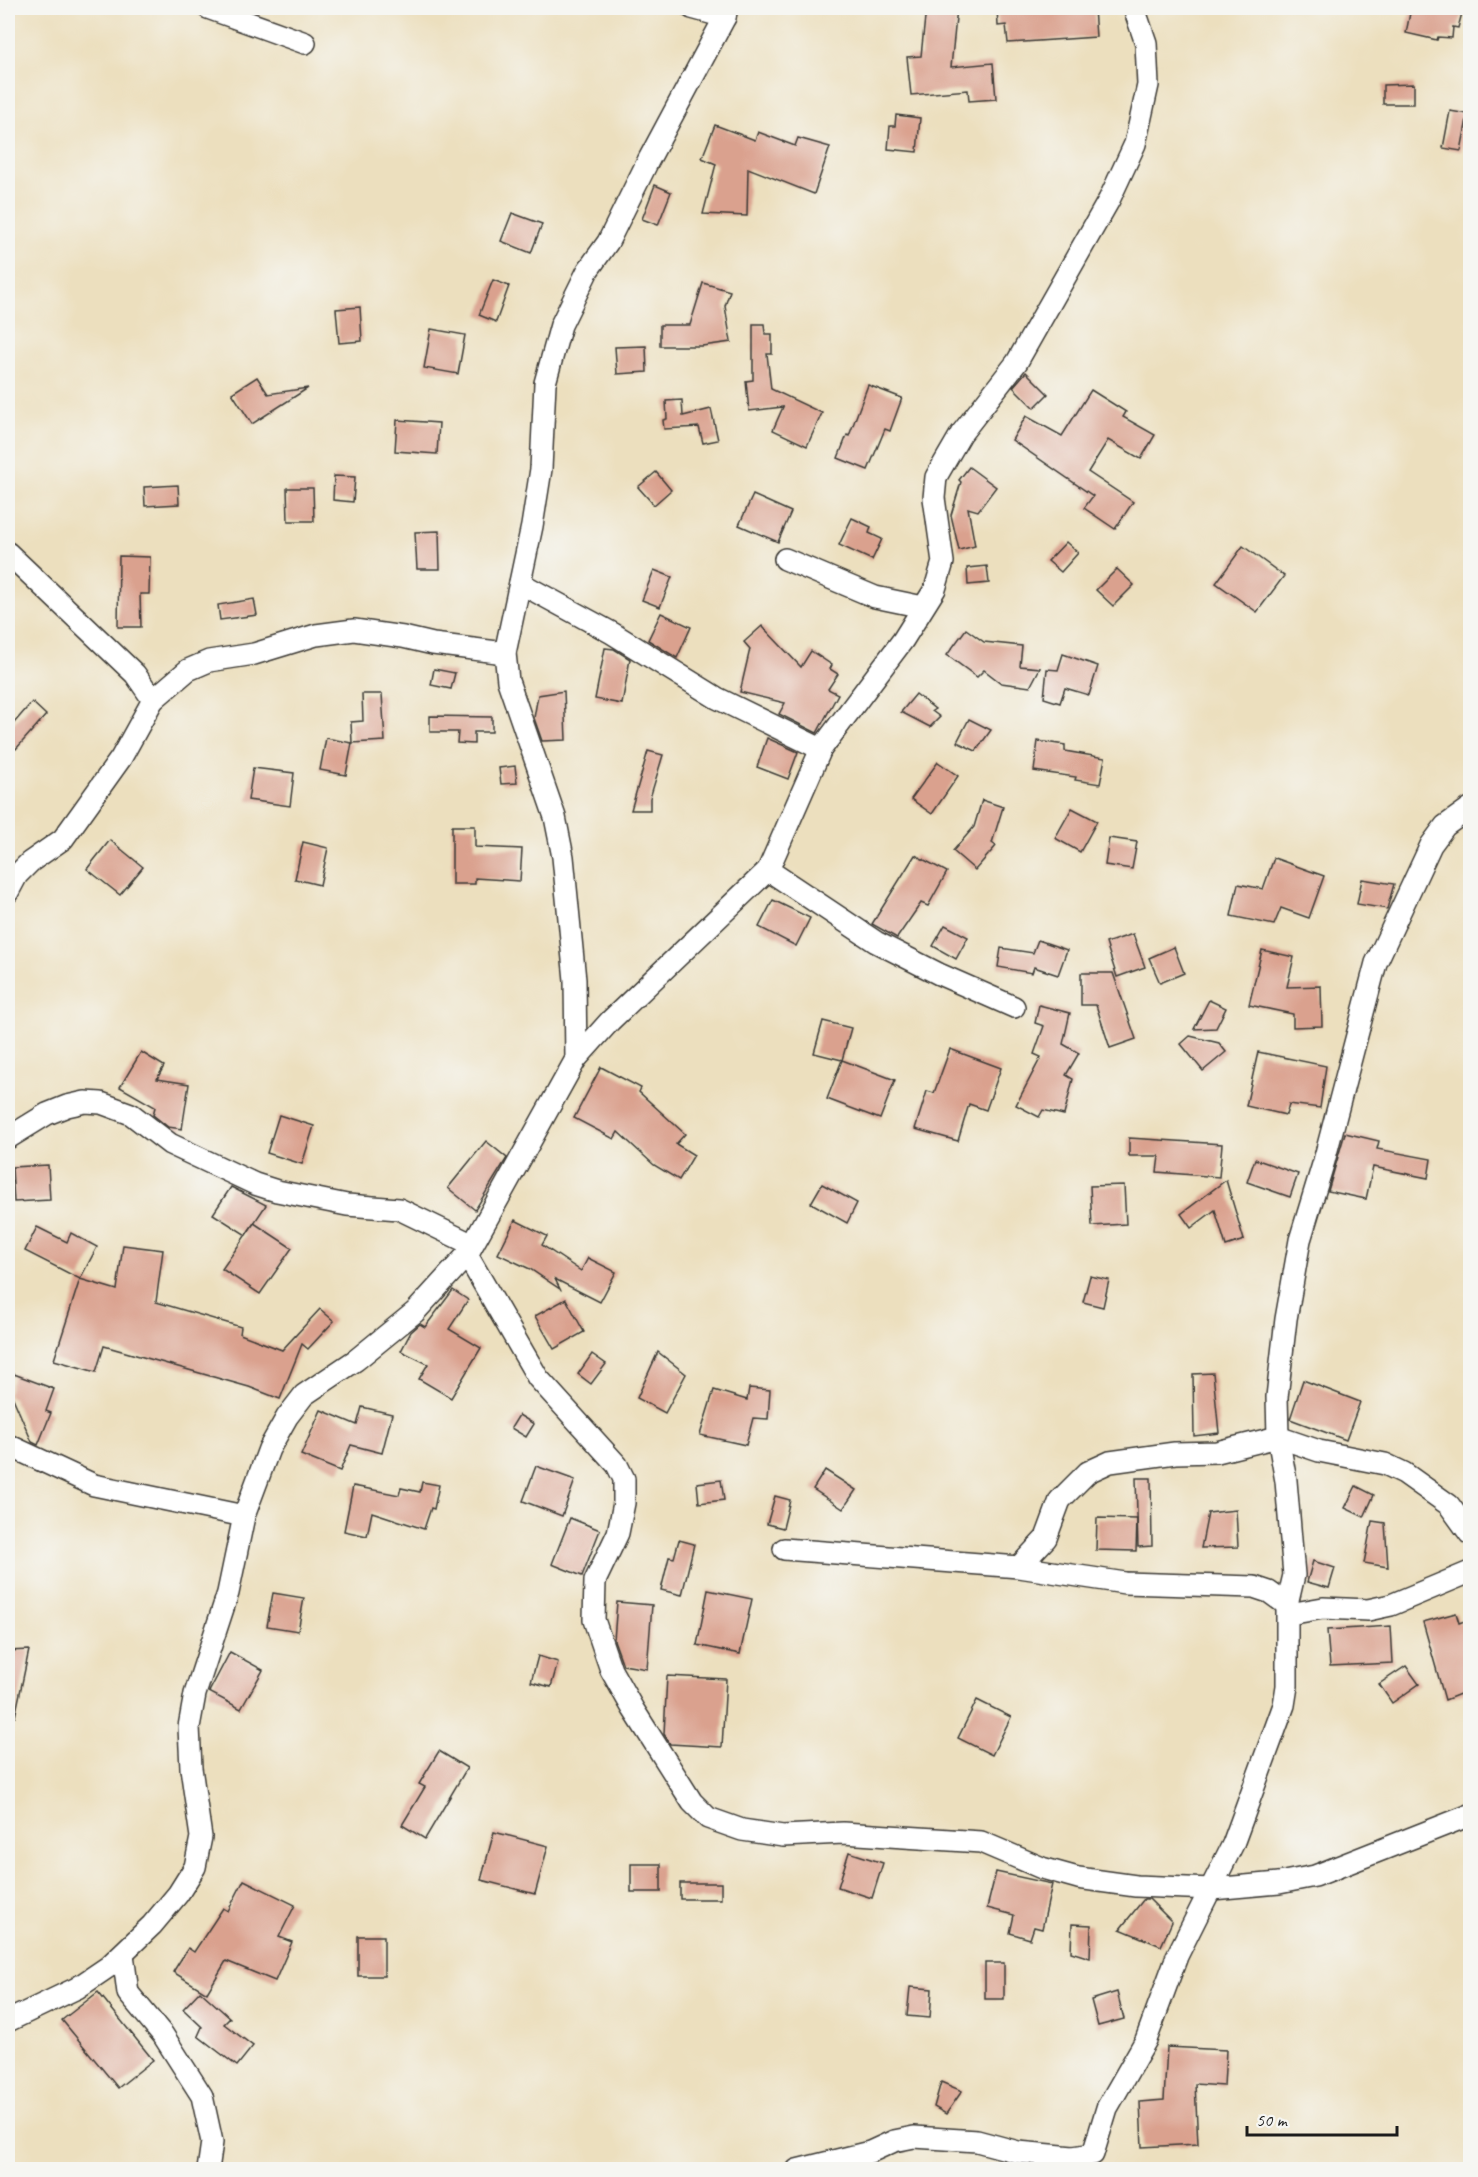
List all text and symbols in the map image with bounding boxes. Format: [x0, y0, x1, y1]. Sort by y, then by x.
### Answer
scale bar [1247, 2099, 1397, 2137]
text: 50 m [1256, 2109, 1289, 2131]

